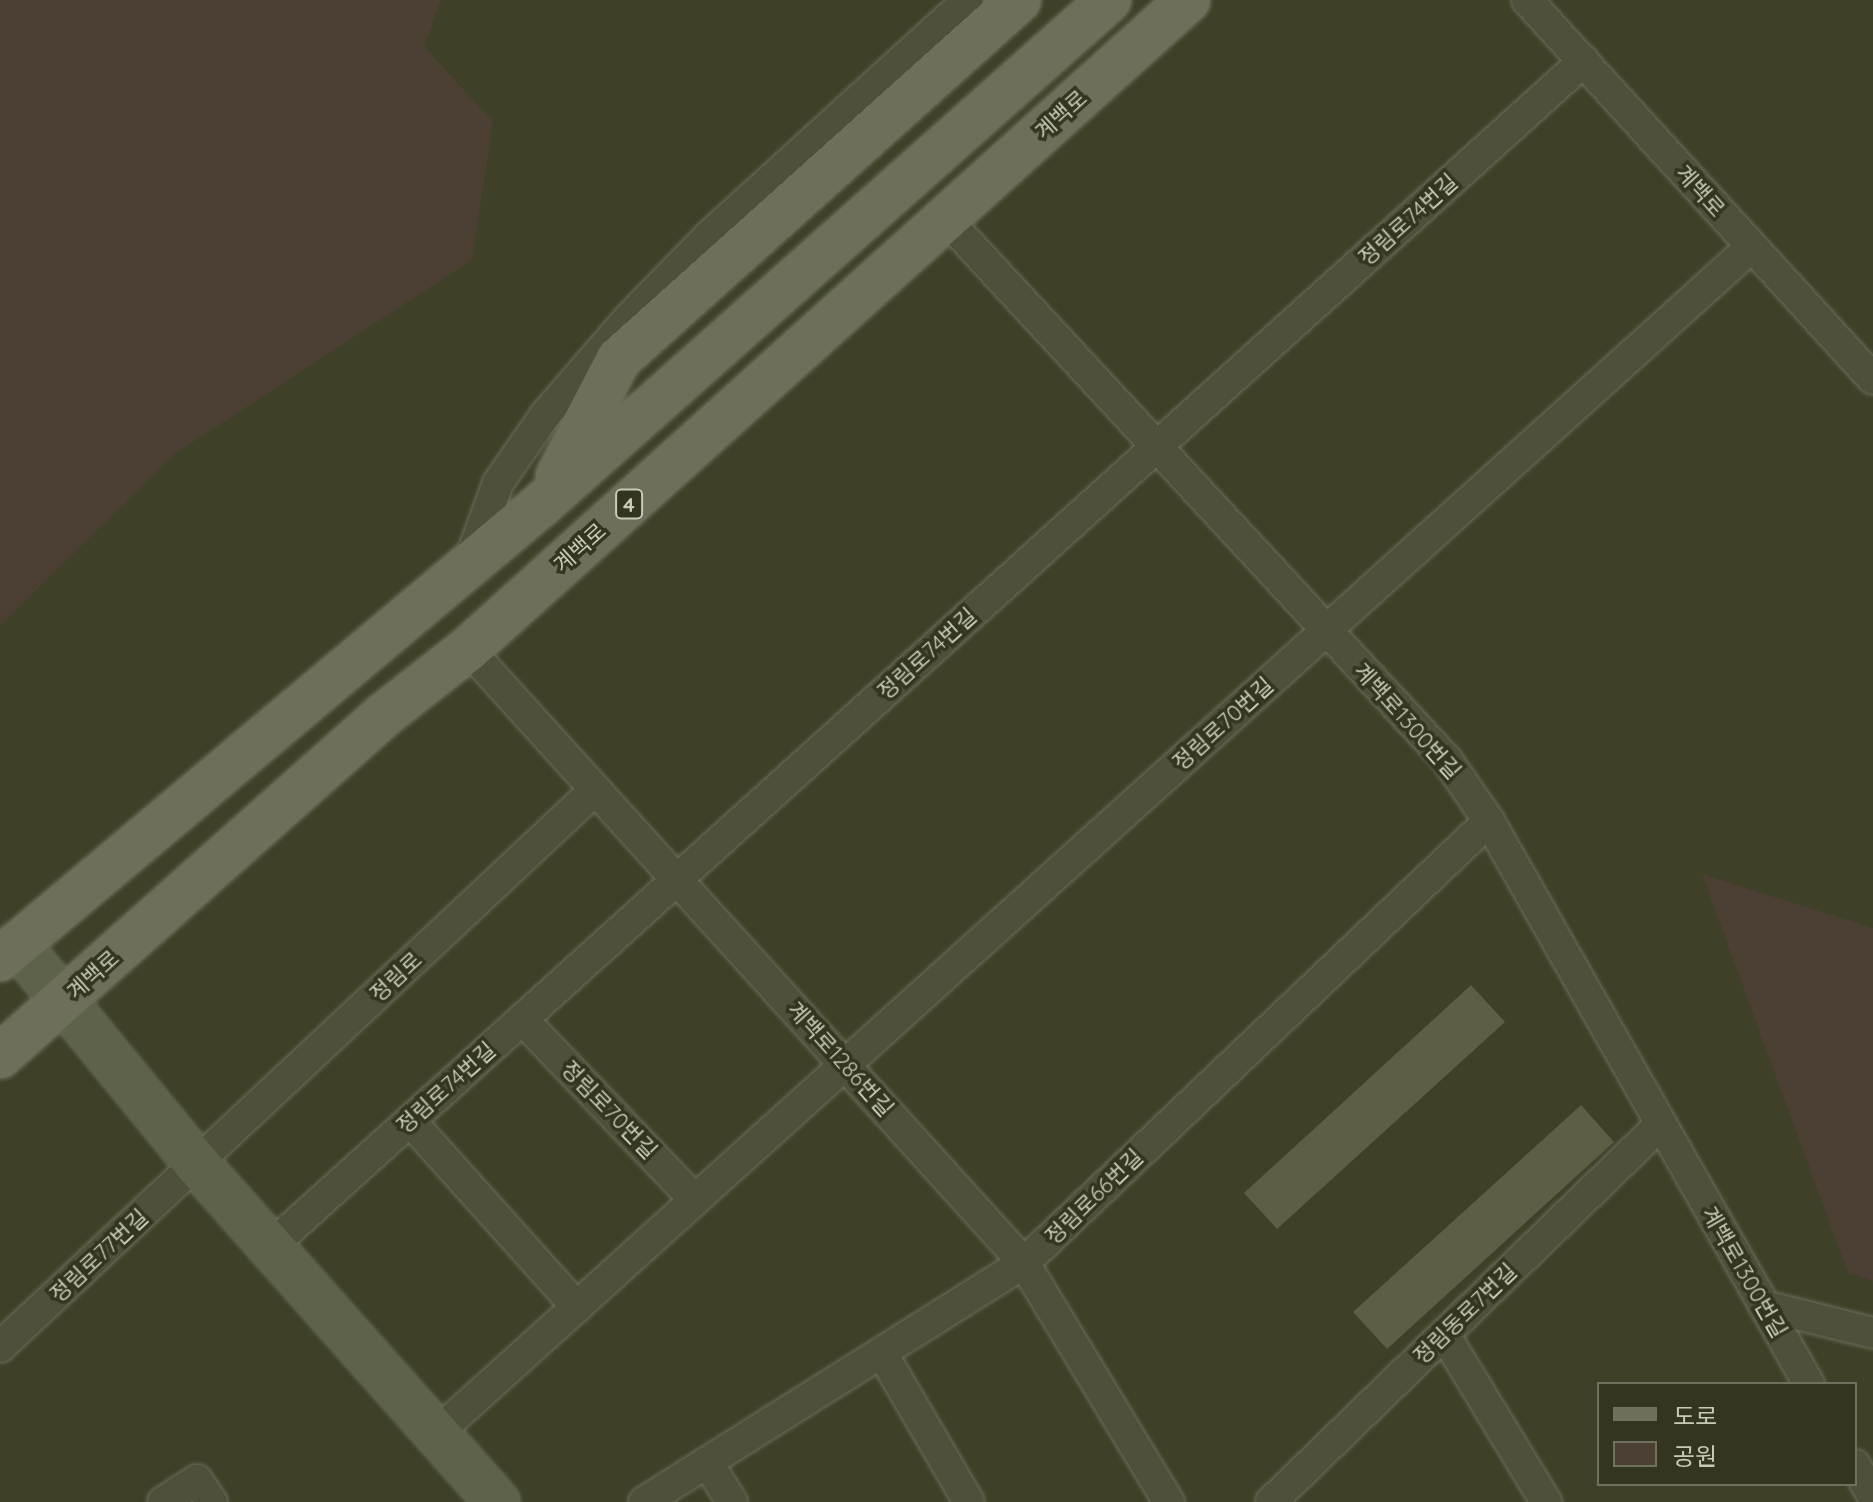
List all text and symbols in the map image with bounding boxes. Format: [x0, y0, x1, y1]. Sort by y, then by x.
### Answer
street label: 계백로 [1030, 85, 1092, 145]
street label: 계백로 [1670, 160, 1730, 222]
street label: 정림로74번길 [1353, 169, 1463, 271]
road number: 4 [615, 488, 643, 520]
street label: 계백로 [549, 518, 611, 578]
street label: 정림로74번길 [872, 603, 982, 705]
street label: 계백로1300번길 [1348, 658, 1466, 784]
street label: 정림로70번길 [1168, 672, 1278, 776]
street label: 계백로 [62, 945, 124, 1005]
street label: 정림로 [365, 947, 427, 1007]
street label: 계백로1286번길 [782, 996, 898, 1122]
street label: 정림로74번길 [391, 1037, 501, 1139]
street label: 정림로70번길 [556, 1056, 662, 1164]
street label: 정림로66번길 [1040, 1144, 1148, 1250]
street label: 계백로1300번길 [1696, 1202, 1792, 1342]
street label: 정림로77번길 [45, 1204, 153, 1308]
street label: 정림동로7번길 [1408, 1258, 1522, 1370]
legend [1597, 1382, 1857, 1486]
text: 도로 [1673, 1401, 1717, 1431]
text: 공원 [1673, 1441, 1717, 1471]

